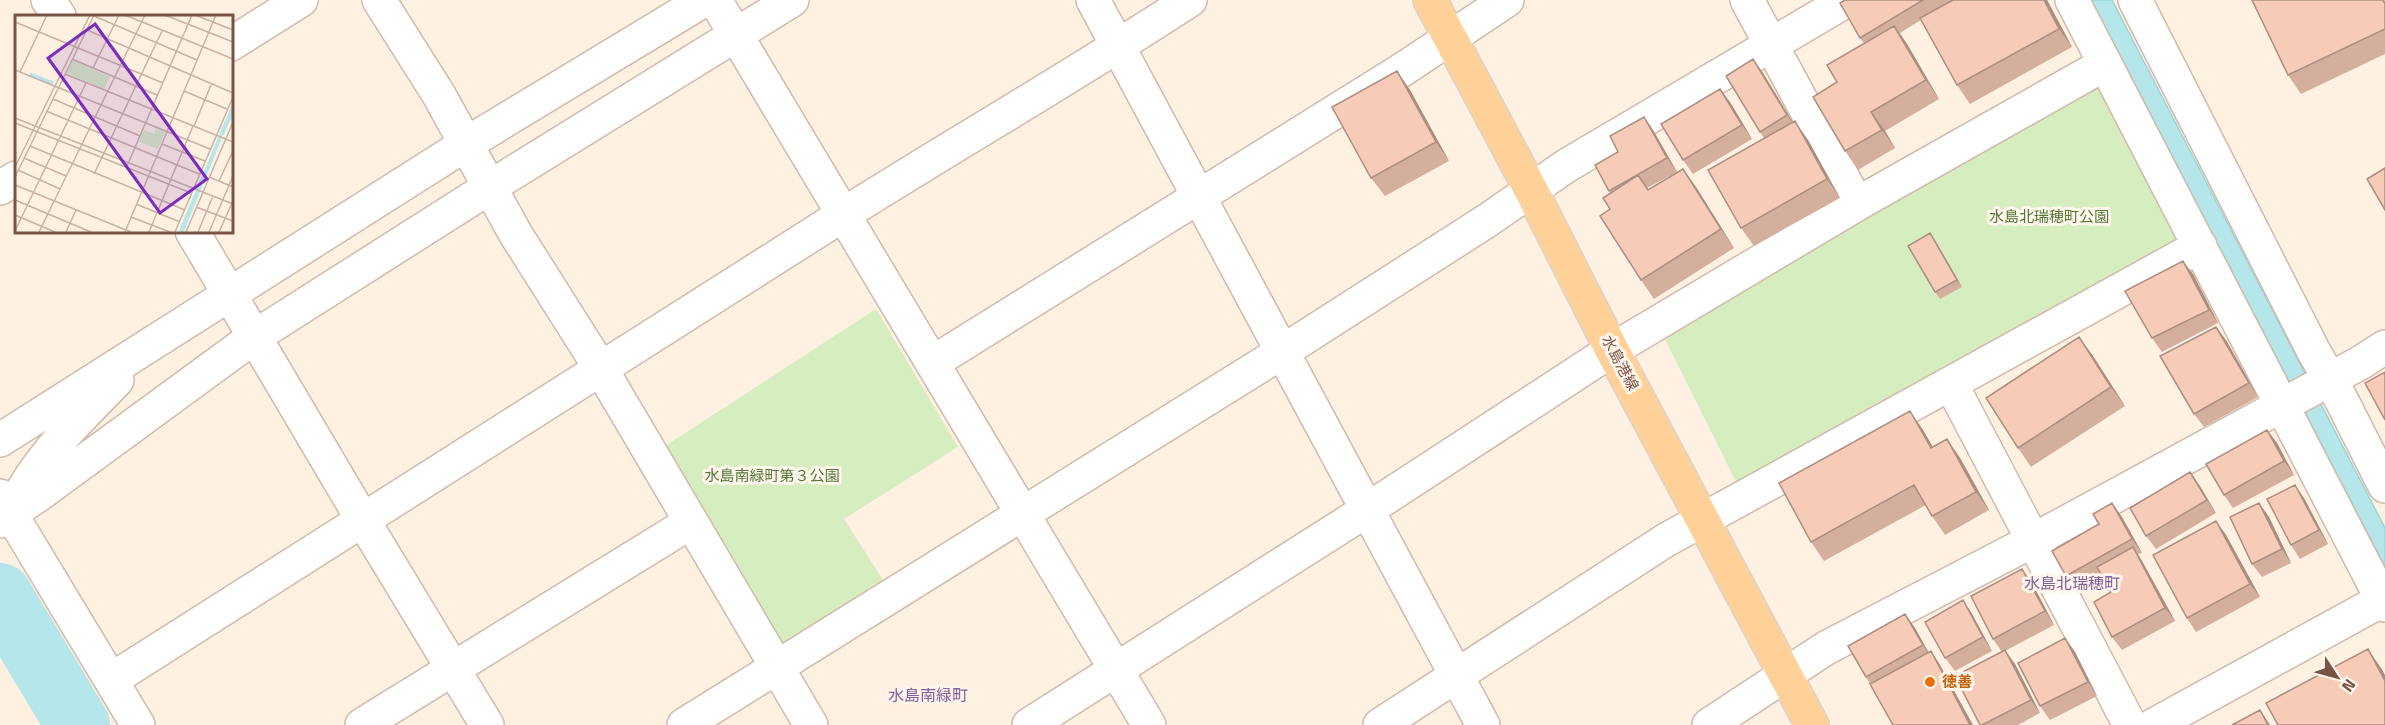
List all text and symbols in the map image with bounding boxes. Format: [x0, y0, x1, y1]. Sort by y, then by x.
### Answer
inset map [15, 15, 232, 232]
park label: 水島北瑞穂町公園 [1989, 205, 2109, 228]
street label: 水島港線 [1596, 331, 1645, 395]
park label: 水島南緑町第３公園 [704, 464, 840, 487]
district label: 水島北瑞穂町 [2024, 571, 2120, 595]
north arrow [2307, 647, 2367, 707]
place label: 徳善 [1942, 670, 1972, 693]
text: N [2336, 674, 2362, 697]
marker: 徳善 [1923, 675, 1937, 689]
district label: 水島南緑町 [888, 683, 968, 707]

